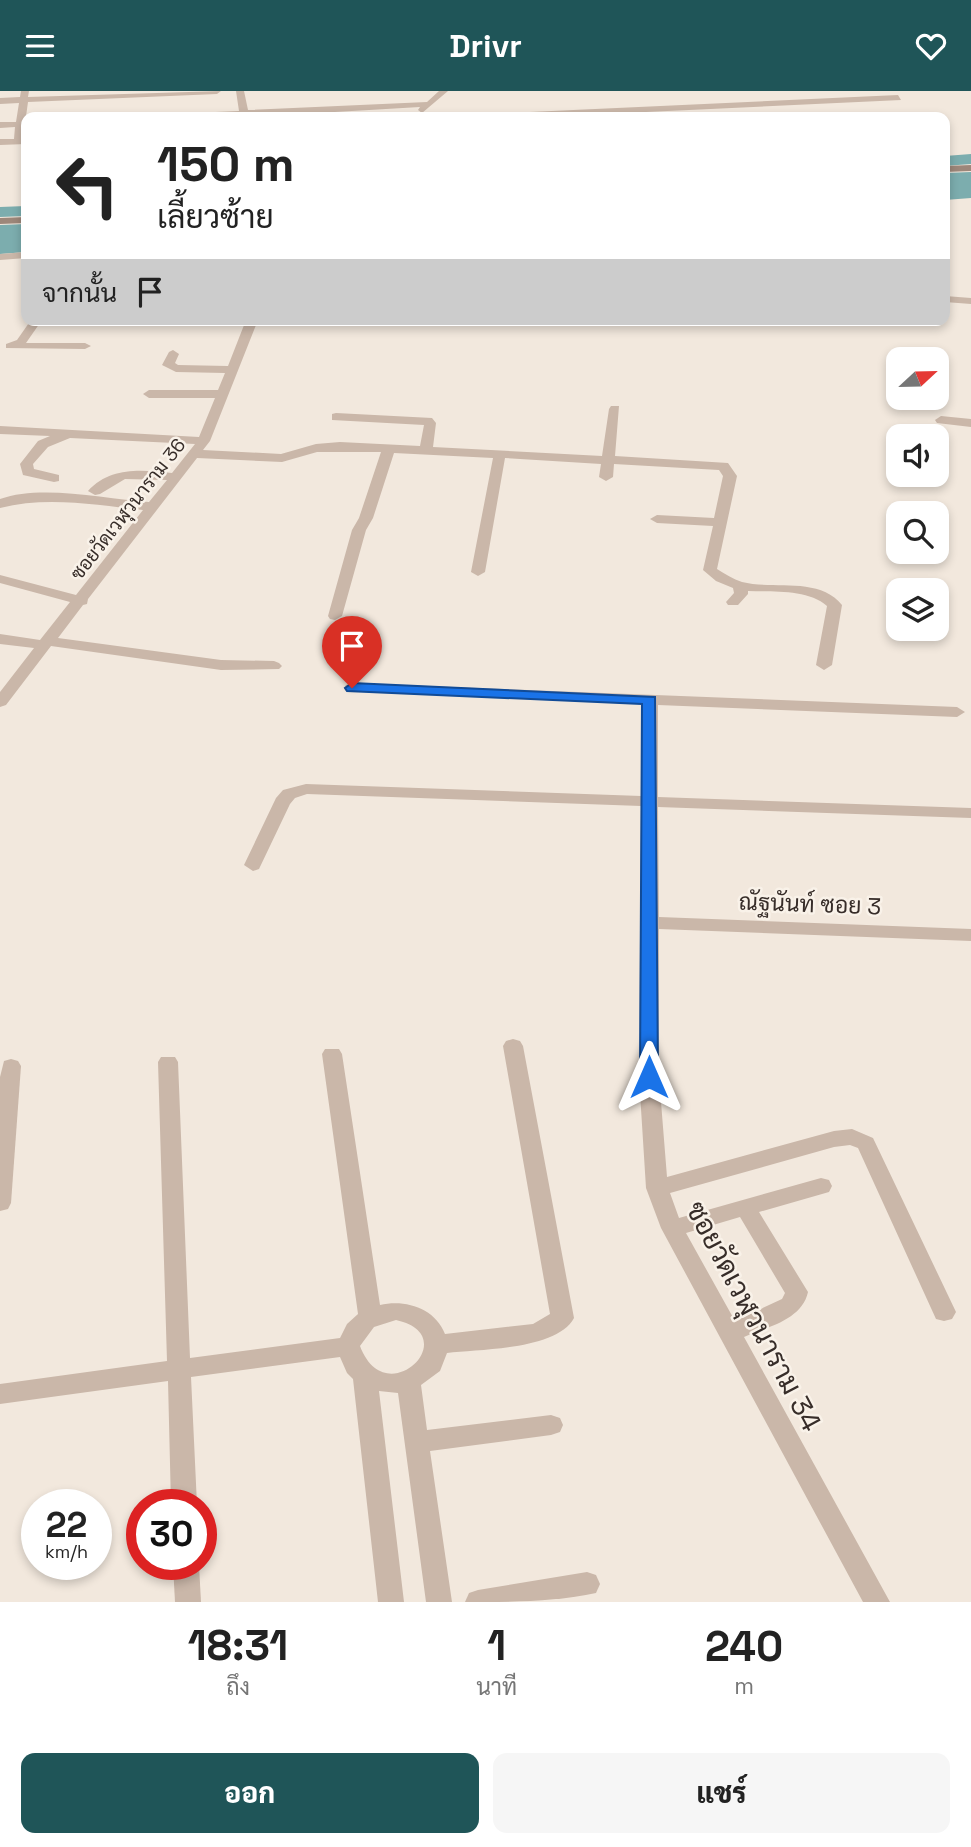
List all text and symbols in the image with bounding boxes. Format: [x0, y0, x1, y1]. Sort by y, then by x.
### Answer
text: Drivr [449, 26, 522, 66]
icon: menu [21, 27, 59, 65]
icon: heart [912, 27, 950, 65]
text: 150 m [157, 133, 295, 195]
icon: left [42, 140, 133, 231]
text: เลี้ยวซ้าย [157, 197, 274, 237]
icon: arrive [131, 273, 169, 311]
text: จากนั้น [42, 276, 117, 310]
north arrow [886, 347, 948, 409]
map controls [886, 347, 949, 641]
button: sound [886, 424, 949, 487]
street label: ซอยวัดเวฬุวนาราม 36 [65, 433, 191, 585]
button: search [886, 501, 949, 564]
button: layers [886, 578, 949, 641]
pin [322, 616, 382, 688]
icon: arrive [333, 627, 371, 665]
street label: ณัฐนันท์ ซอย 3 [738, 886, 882, 922]
position arrow [612, 1040, 686, 1114]
street label: ซอยวัดเวฬุวนาราม 34 [676, 1195, 830, 1438]
speed limit sign: 30 [126, 1489, 217, 1580]
text: 22 [46, 1503, 87, 1547]
text: km/h [45, 1540, 88, 1563]
text: 18:31 [188, 1619, 288, 1672]
text: 1 [487, 1619, 506, 1672]
text: 240 [705, 1620, 783, 1673]
text: m [734, 1671, 754, 1701]
text: ถึง [226, 1672, 250, 1702]
text: นาที [476, 1672, 517, 1702]
button: ออก [21, 1753, 479, 1833]
button: แชร์ [493, 1753, 950, 1833]

